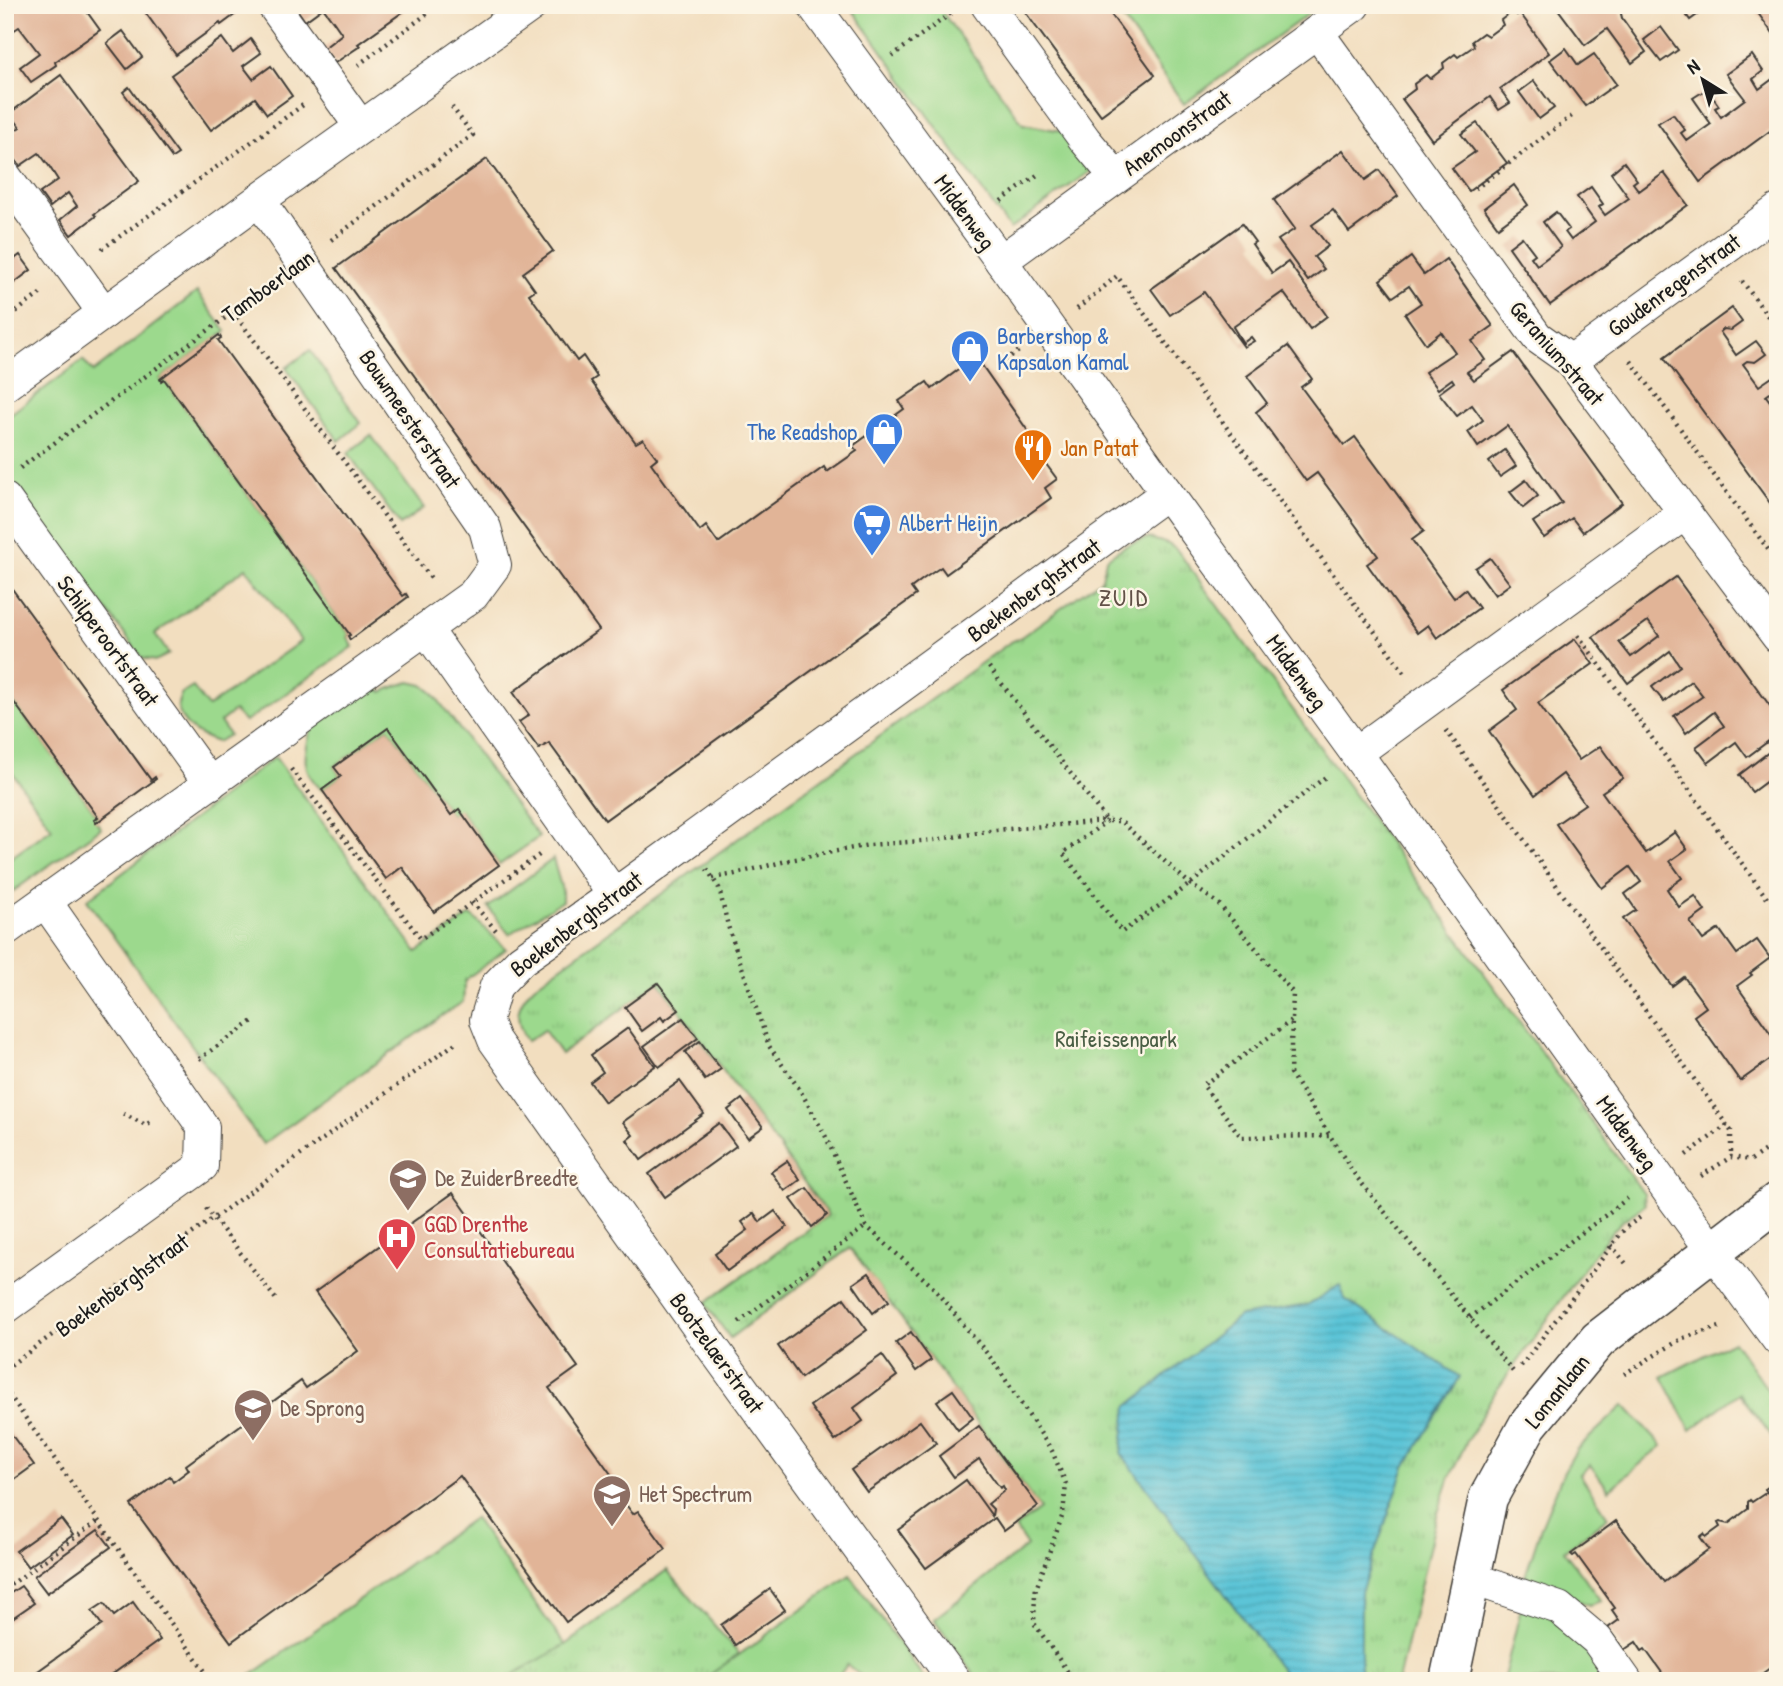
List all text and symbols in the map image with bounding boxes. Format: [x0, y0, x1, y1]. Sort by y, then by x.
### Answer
north arrow [1668, 46, 1738, 116]
text: N [1681, 53, 1705, 80]
street label: Anemoonstraat [1116, 82, 1238, 182]
street label: Middenweg [927, 168, 1003, 256]
street label: Goudenregenstraat [1601, 225, 1747, 343]
street label: Tamboerlaan [215, 242, 320, 330]
street label: Geraniumstraat [1503, 293, 1612, 413]
place label: Barbershop & Kapsalon Kamal [997, 320, 1130, 377]
shop icon: Barbershop & Kapsalon Kamal [949, 328, 991, 383]
street label: Bouwmeesterstraat [353, 343, 469, 495]
shop icon: The Readshop [863, 411, 905, 466]
place label: The Readshop [747, 416, 857, 447]
restaurant icon: Jan Patat [1012, 427, 1054, 482]
place label: Jan Patat [1060, 432, 1139, 463]
supermarket icon: Albert Heijn [851, 502, 893, 557]
place label: Albert Heijn [899, 507, 998, 538]
street label: Boekenberghstraat [961, 530, 1108, 649]
street label: Schilperoortstraat [50, 569, 167, 713]
district label: ZUID [1099, 581, 1149, 613]
street label: Middenweg [1259, 628, 1335, 716]
street label: Boekenberghstraat [503, 863, 649, 984]
park label: Raifeissenpark [1055, 1023, 1177, 1054]
street label: Middenweg [1589, 1089, 1665, 1177]
school or university icon: De ZuiderBreedte [387, 1157, 429, 1212]
place label: De ZuiderBreedte [435, 1162, 578, 1193]
place label: GGD Drenthe Consultatiebureau [424, 1208, 575, 1265]
hospital icon: GGD Drenthe Consultatiebureau [376, 1216, 418, 1271]
street label: Boekenberghstraat [49, 1225, 196, 1344]
street label: Bootzelaerstraat [663, 1286, 772, 1420]
street label: Lomanlaan [1517, 1347, 1596, 1434]
school or university icon: De Sprong [232, 1387, 274, 1442]
place label: De Sprong [280, 1392, 365, 1423]
school or university icon: Het Spectrum [591, 1473, 633, 1528]
place label: Het Spectrum [639, 1478, 752, 1509]

